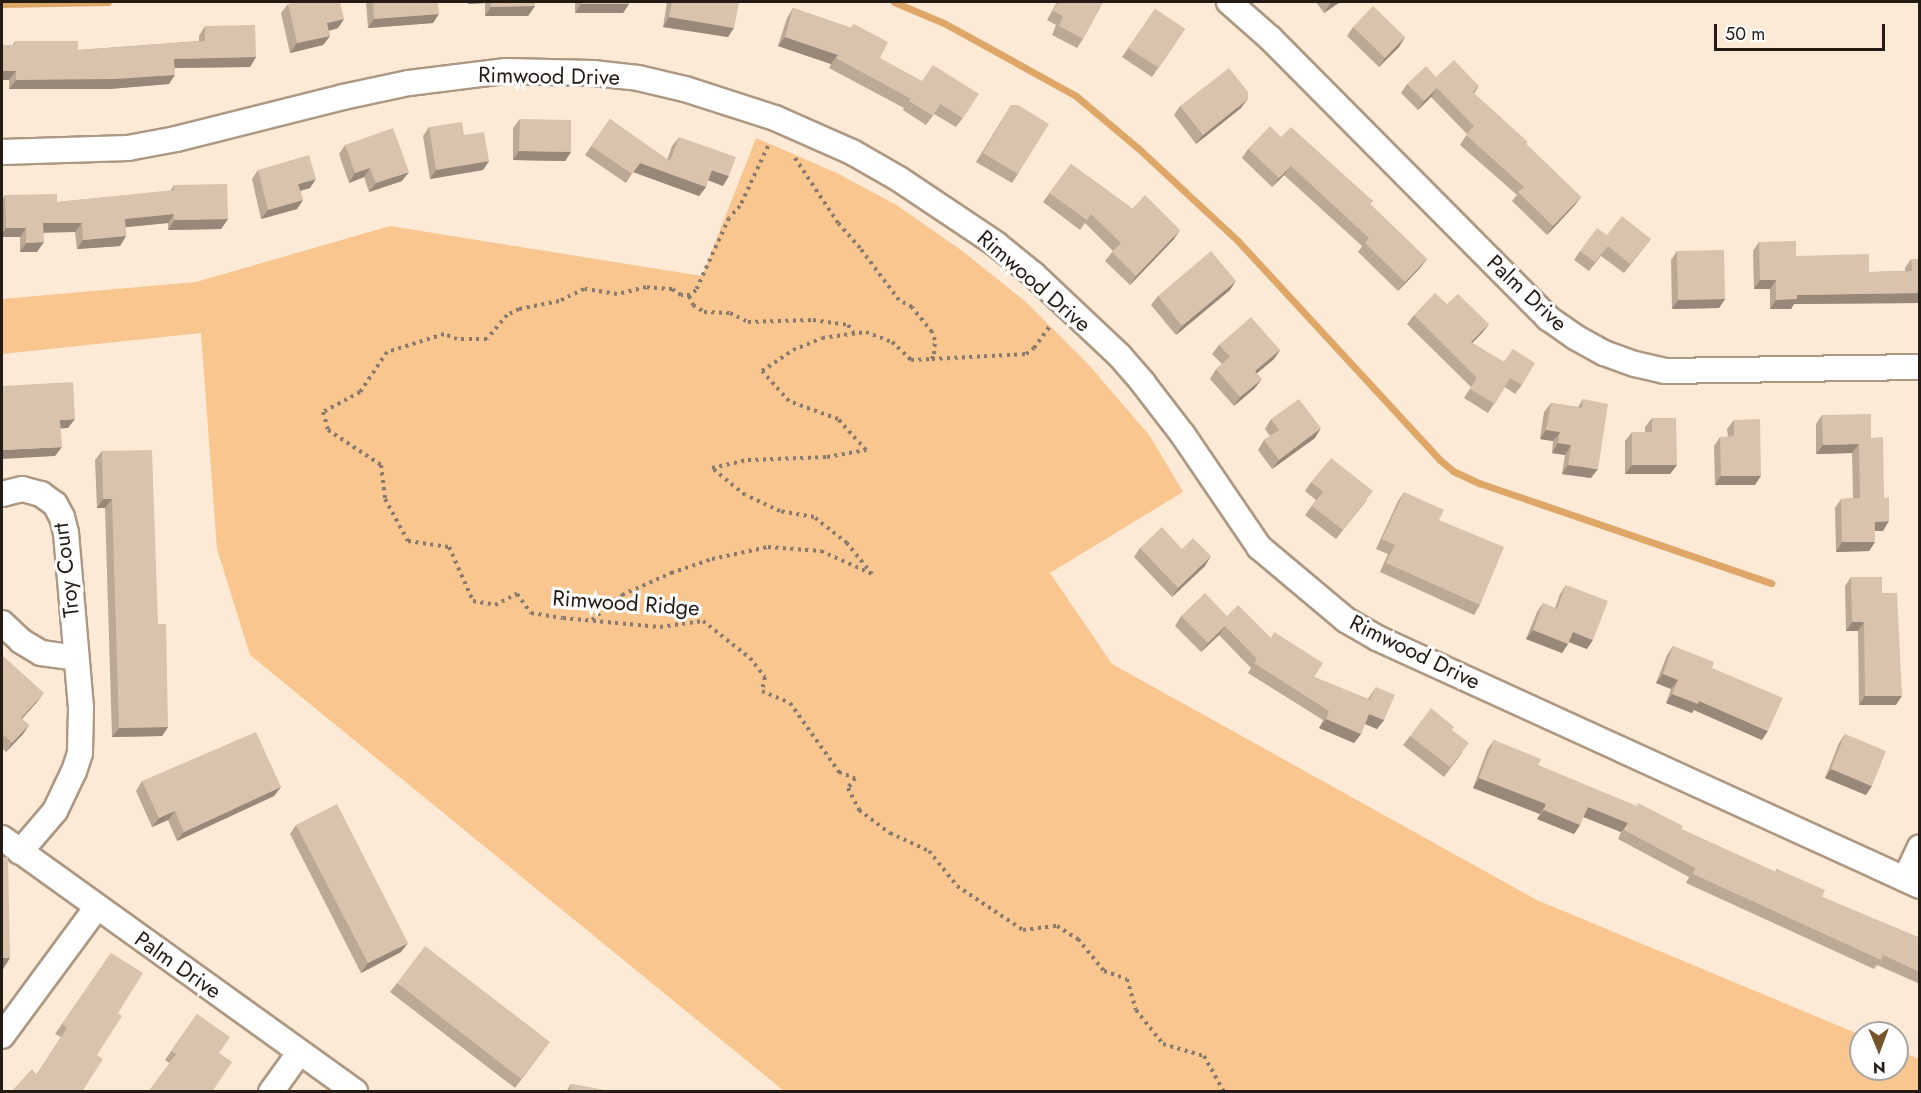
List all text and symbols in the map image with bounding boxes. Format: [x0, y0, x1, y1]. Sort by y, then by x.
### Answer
scale bar [1717, 12, 1888, 50]
text: 50 m [1725, 21, 1765, 47]
street label: Rimwood Drive [478, 62, 620, 90]
street label: Rimwood Drive [972, 225, 1096, 337]
street label: Palm Drive [1482, 249, 1572, 337]
street label: Troy Court [47, 521, 85, 619]
street label: Rimwood Ridge [552, 585, 700, 621]
street label: Rimwood Drive [1345, 609, 1485, 695]
street label: Palm Drive [130, 926, 226, 1004]
north arrow [1849, 1021, 1909, 1081]
text: N [1873, 1056, 1886, 1079]

